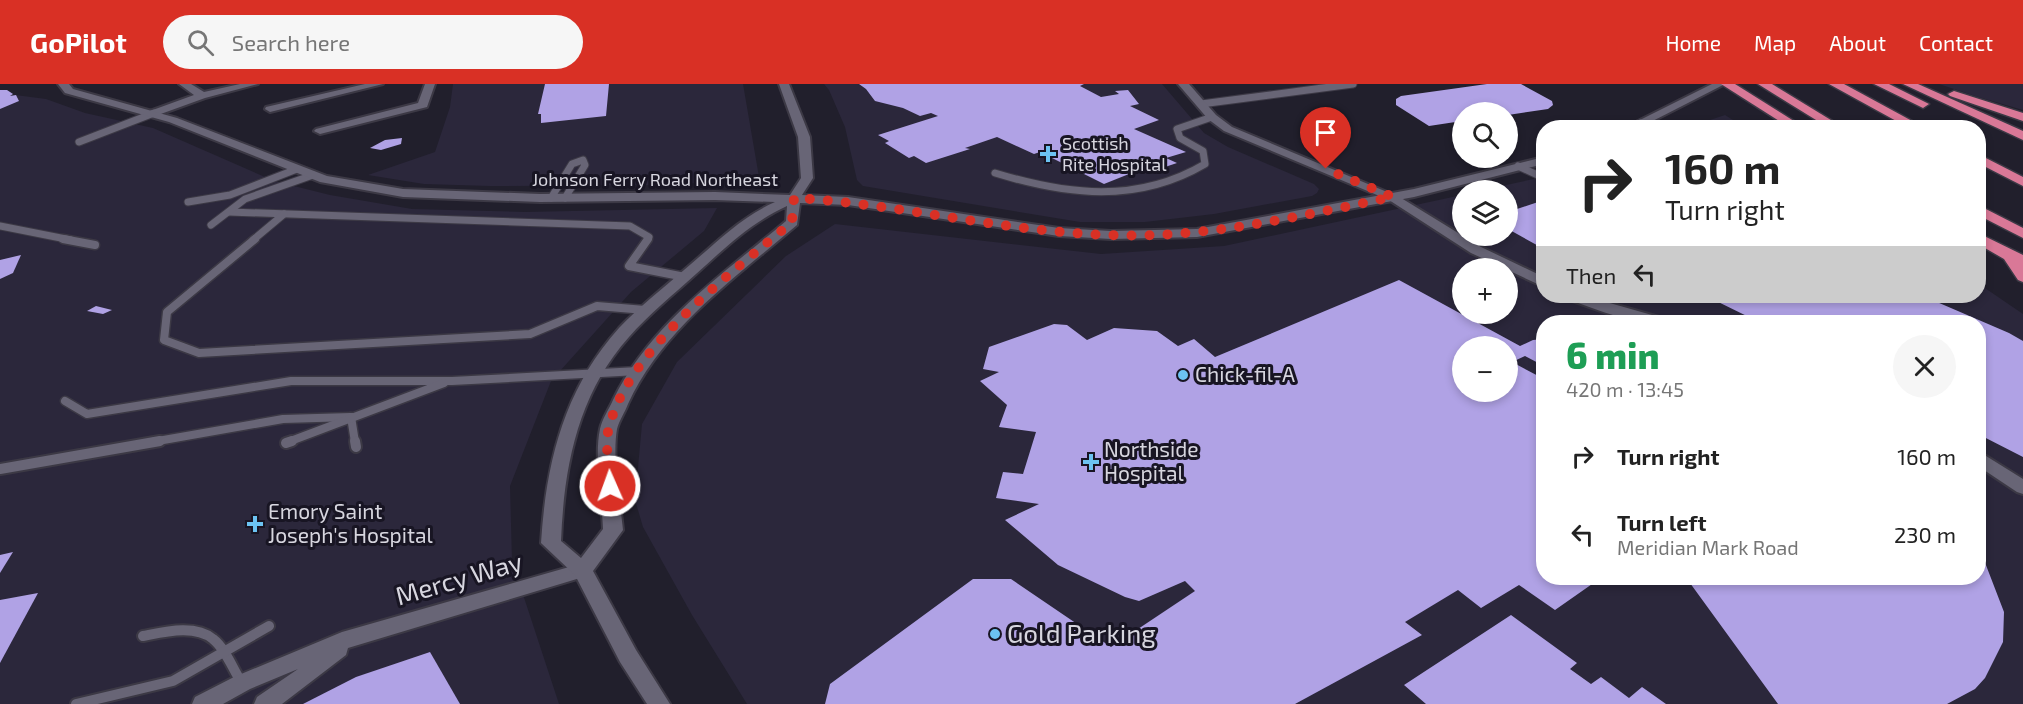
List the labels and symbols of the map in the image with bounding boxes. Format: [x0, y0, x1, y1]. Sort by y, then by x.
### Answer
pin [1300, 107, 1351, 169]
place label: Scottish Rite Hospital [1062, 132, 1167, 175]
marker: Scottish Rite Hospital [1039, 145, 1057, 163]
street label: Johnson Ferry Road Northeast [532, 168, 778, 190]
place label: Chick-fil-A [1195, 361, 1295, 386]
marker: Chick-fil-A [1176, 368, 1190, 382]
place label: Northside Hospital [1104, 436, 1199, 485]
marker: Northside Hospital [1082, 453, 1100, 471]
position arrow [578, 454, 642, 518]
place label: Emory Saint Joseph's Hospital [268, 498, 433, 547]
marker: Emory Saint Joseph's Hospital [246, 515, 264, 533]
street label: Mercy Way [392, 545, 526, 610]
place label: Gold Parking [1007, 617, 1156, 648]
marker: Gold Parking [988, 627, 1002, 641]

